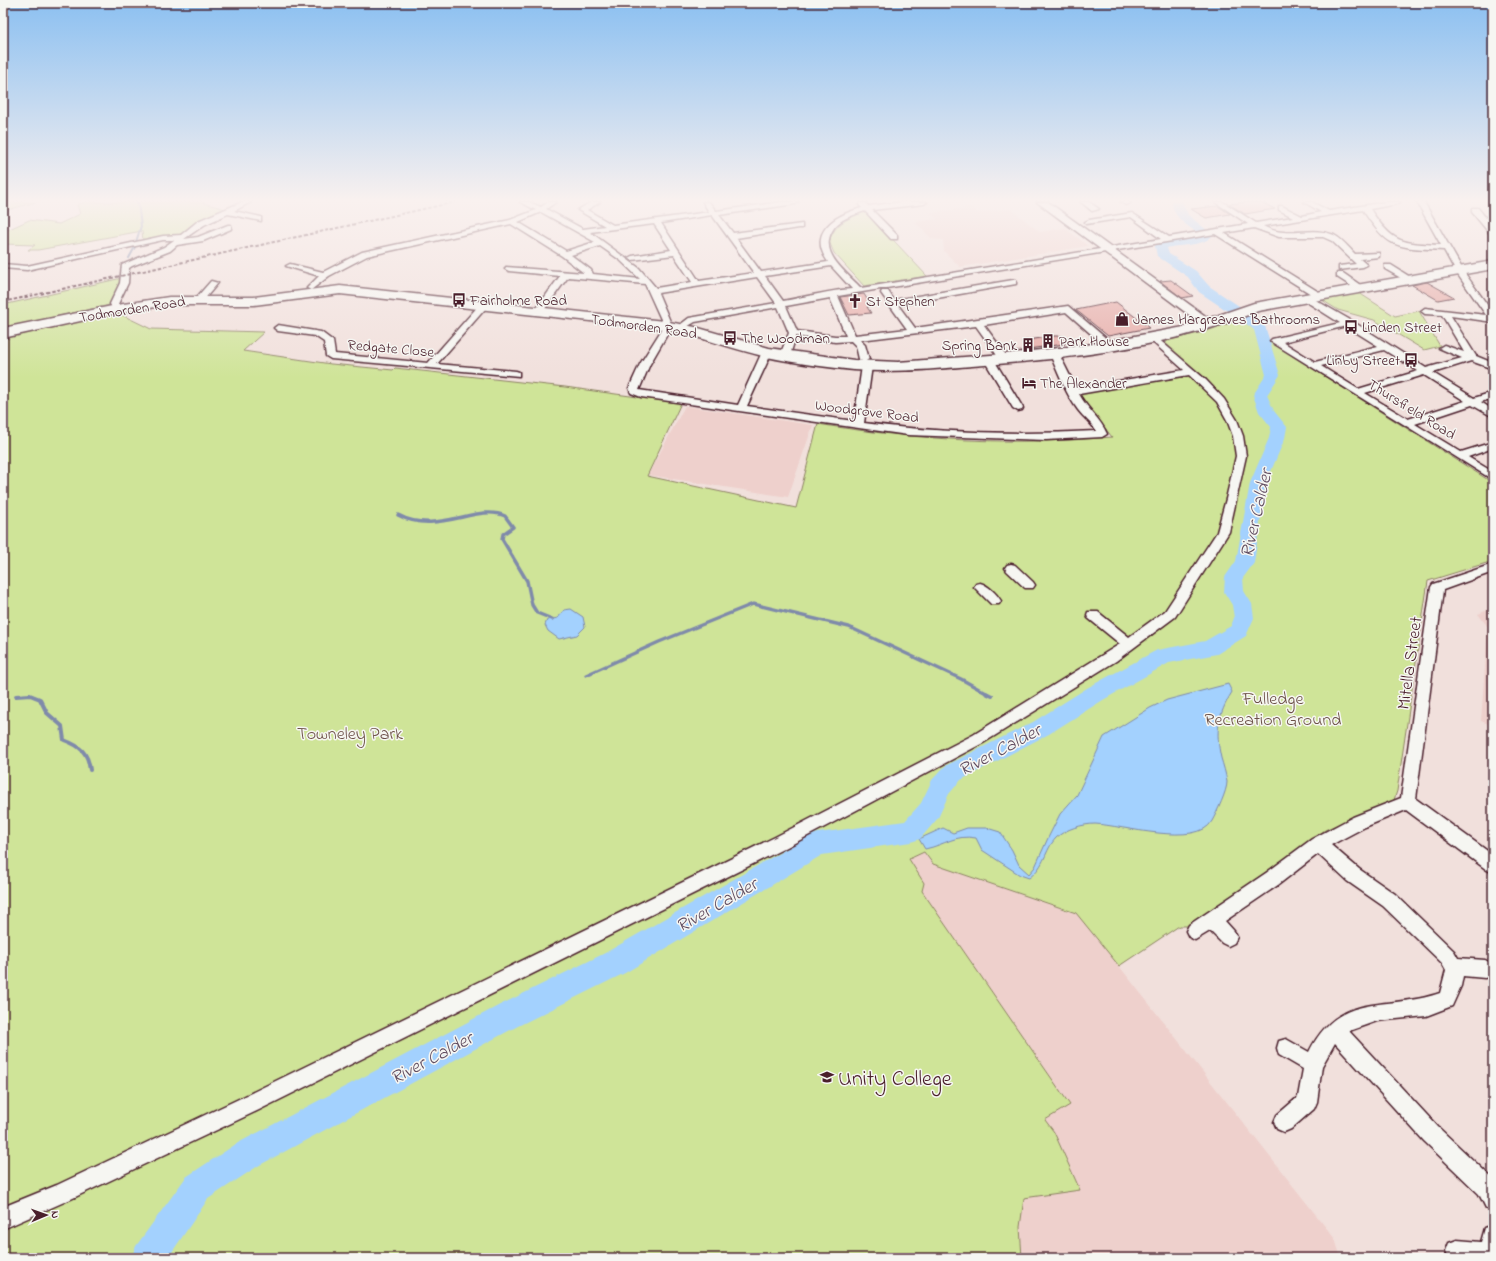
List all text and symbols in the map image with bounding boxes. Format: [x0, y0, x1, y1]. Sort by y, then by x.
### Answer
place label: Fairholme Road [469, 290, 567, 312]
street label: Todmorden Road [77, 291, 187, 329]
place label: St Stephen [866, 291, 935, 313]
bus stop icon: Fairholme Road [451, 292, 467, 308]
church icon: St Stephen [847, 293, 863, 309]
street label: Todmorden Road [589, 309, 699, 345]
place label: James Hargreaves Bathrooms [1133, 309, 1320, 332]
shop icon: James Hargreaves Bathrooms [1114, 311, 1130, 327]
place label: Linden Street [1362, 317, 1442, 339]
bus stop icon: Linden Street [1343, 319, 1359, 335]
place label: The Woodman [741, 328, 830, 350]
bus stop icon: The Woodman [722, 330, 738, 346]
place label: Park House [1059, 331, 1130, 353]
building icon: Park House [1040, 333, 1056, 349]
street label: Redgate Close [347, 334, 435, 365]
place label: Spring Bank [942, 335, 1017, 358]
building icon: Spring Bank [1020, 337, 1036, 353]
place label: Linby Street [1327, 350, 1400, 373]
bus stop icon: Linby Street [1403, 352, 1419, 368]
place label: The Alexander [1040, 373, 1127, 395]
street label: Thursfield Road [1363, 374, 1460, 446]
hotel icon: The Alexander [1021, 375, 1037, 391]
street label: Woodgrove Road [814, 395, 920, 430]
water label: River Calder [1234, 465, 1281, 560]
street label: Mitella Street [1392, 615, 1430, 712]
park label: Fulledge Recreation Ground [1205, 687, 1341, 734]
water label: River Calder [954, 717, 1048, 784]
park label: Towneley Park [297, 722, 403, 748]
water label: River Calder [672, 871, 765, 940]
water label: River Calder [386, 1025, 480, 1092]
place label: Unity College [838, 1064, 952, 1097]
school or university icon: Unity College [819, 1069, 835, 1085]
north arrow [26, 1195, 66, 1235]
text: N [47, 1211, 63, 1219]

